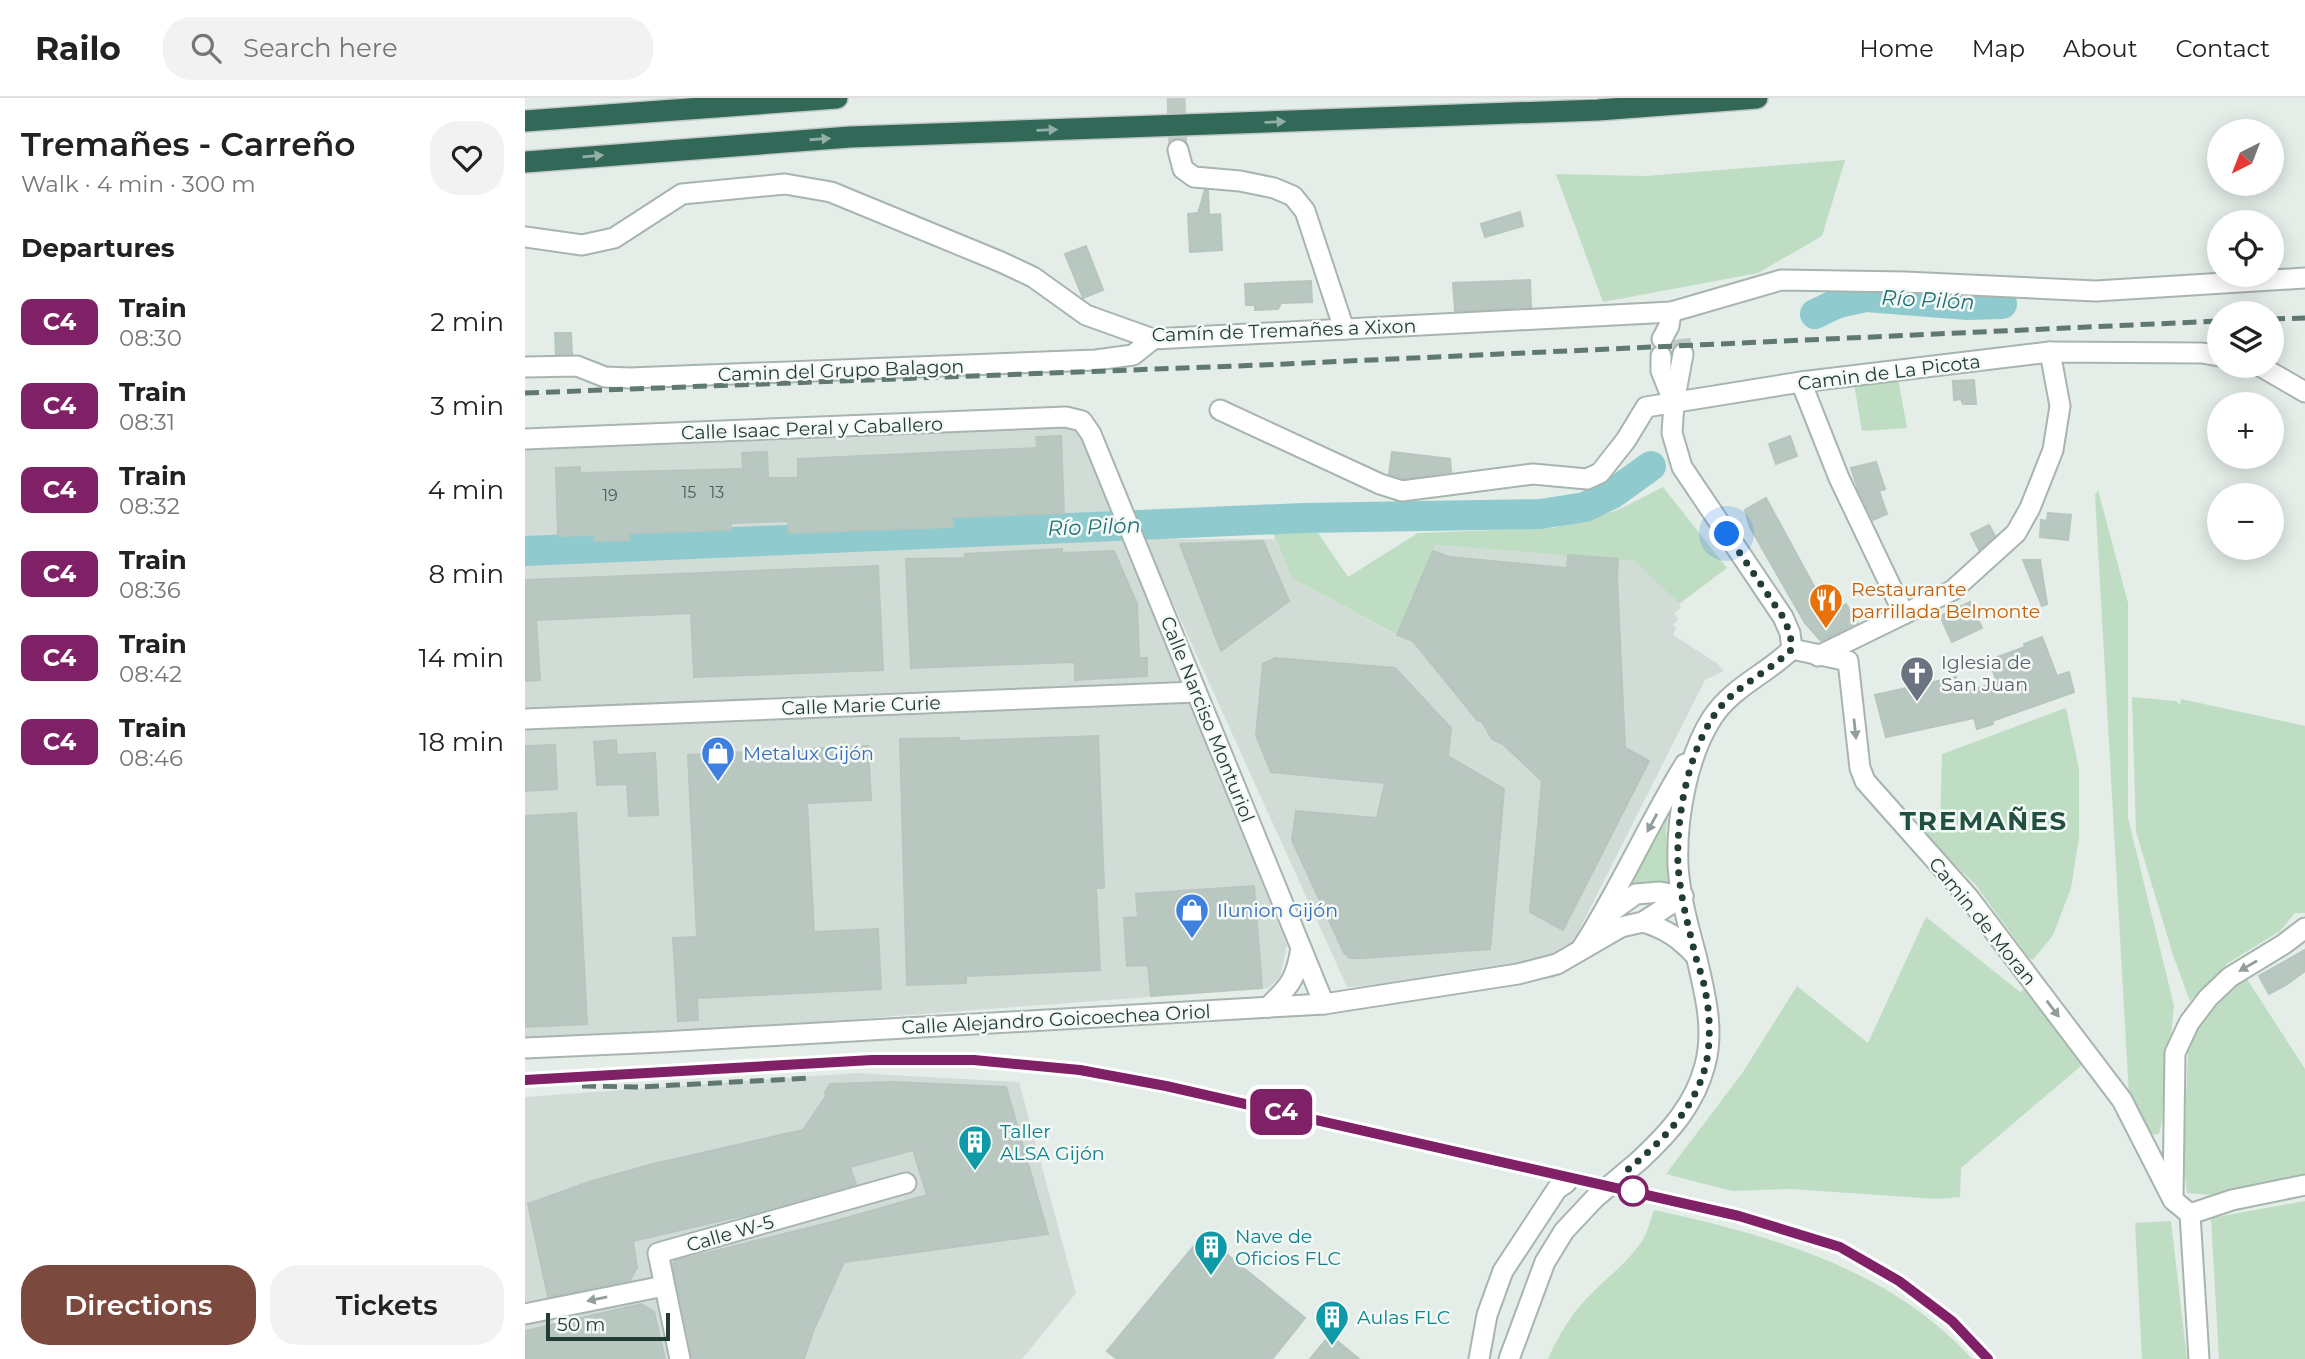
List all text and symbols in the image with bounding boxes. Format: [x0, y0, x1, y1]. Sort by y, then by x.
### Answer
search box [163, 17, 653, 80]
text: Railo [35, 28, 121, 68]
icon: search [187, 29, 225, 67]
text: Search here [243, 32, 398, 64]
text: Home [1859, 34, 1934, 63]
text: Map [1972, 34, 2025, 63]
text: About [2063, 34, 2137, 63]
text: Contact [2175, 34, 2270, 63]
one-way arrow [1264, 116, 1286, 127]
north arrow [2207, 119, 2284, 196]
map controls [2207, 119, 2284, 560]
button: heart [430, 121, 504, 195]
text: Tremañes - Carreño [21, 124, 356, 164]
one-way arrow [1036, 125, 1058, 136]
one-way arrow [809, 134, 831, 145]
one-way arrow [582, 150, 604, 161]
text: Walk · 4 min · 300 m [21, 170, 256, 198]
button: locate [2207, 210, 2284, 287]
text: Departures [21, 232, 175, 264]
water label: Río Pilón [1881, 285, 1975, 314]
text: Train [119, 292, 187, 324]
button: layers [2207, 301, 2284, 378]
text: 2 min [430, 306, 504, 338]
text: C4 [43, 307, 76, 336]
street label: Camín de Tremañes a Xixon [1151, 314, 1417, 347]
text: 08:30 [119, 324, 182, 352]
street label: Camin de La Picota [1796, 350, 1982, 395]
street label: Camin del Grupo Balagon [717, 355, 965, 386]
text: Train [119, 376, 187, 408]
text: 3 min [430, 390, 504, 422]
text: C4 [43, 391, 76, 420]
button: + [2207, 392, 2284, 469]
text: 08:31 [119, 408, 175, 436]
street label: Calle Isaac Peral y Caballero [681, 412, 944, 445]
text: Train [119, 460, 187, 492]
text: 4 min [428, 474, 504, 506]
text: C4 [43, 475, 76, 504]
house number: 15 [682, 483, 696, 502]
house number: 13 [710, 483, 724, 502]
button: − [2207, 483, 2284, 560]
house number: 19 [602, 486, 618, 505]
text: 08:32 [119, 492, 180, 520]
water label: Río Pilón [1047, 512, 1141, 541]
your location [1709, 516, 1744, 551]
text: Train [119, 544, 187, 576]
text: 8 min [428, 558, 504, 590]
text: C4 [43, 559, 76, 588]
text: 08:36 [119, 576, 181, 604]
place label: Restaurante parrillada Belmonte [1851, 578, 2040, 623]
restaurant icon: Restaurante parrillada Belmonte [1807, 581, 1845, 630]
street label: Calle Narciso Monturiol [1156, 613, 1259, 826]
text: Train [119, 628, 187, 660]
text: 14 min [418, 642, 504, 674]
text: C4 [43, 643, 76, 672]
place label: Iglesia de San Juan [1941, 651, 2031, 696]
church icon: Iglesia de San Juan [1898, 654, 1936, 703]
text: 08:42 [119, 660, 182, 688]
street label: Calle Marie Curie [781, 691, 941, 720]
text: Train [119, 712, 187, 744]
one-way arrow [1850, 718, 1861, 740]
text: 18 min [419, 726, 504, 758]
text: C4 [43, 727, 76, 756]
shop icon: Metalux Gijón [699, 734, 737, 783]
place label: Metalux Gijón [743, 742, 874, 765]
text: 08:46 [119, 744, 183, 772]
district label: TREMAÑES [1900, 805, 2068, 837]
one-way arrow [1646, 813, 1658, 832]
street label: Camin de Moran [1924, 853, 2041, 990]
shop icon: Ilunion Gijón [1173, 891, 1211, 940]
place label: Ilunion Gijón [1217, 899, 1338, 922]
one-way arrow [2239, 960, 2258, 972]
street label: Calle Alejandro Goicoechea Oriol [901, 1000, 1211, 1039]
one-way arrow [2046, 1000, 2061, 1018]
line badge: C4 [1249, 1089, 1313, 1135]
text: C4 [1264, 1097, 1298, 1126]
place label: Taller ALSA Gijón [1000, 1120, 1105, 1165]
building icon: Taller ALSA Gijón [956, 1123, 994, 1172]
unlabelled marker [1618, 1176, 1648, 1206]
street label: Calle W-5 [684, 1210, 777, 1257]
place label: Nave de Oficios FLC [1235, 1225, 1341, 1270]
building icon: Nave de Oficios FLC [1192, 1228, 1230, 1277]
button: Directions [21, 1265, 256, 1345]
button: Tickets [270, 1265, 504, 1345]
one-way arrow [586, 1294, 608, 1305]
building icon: Aulas FLC [1313, 1298, 1351, 1347]
place label: Aulas FLC [1357, 1306, 1450, 1329]
scale bar [546, 1310, 670, 1342]
text: 50 m [557, 1313, 605, 1336]

